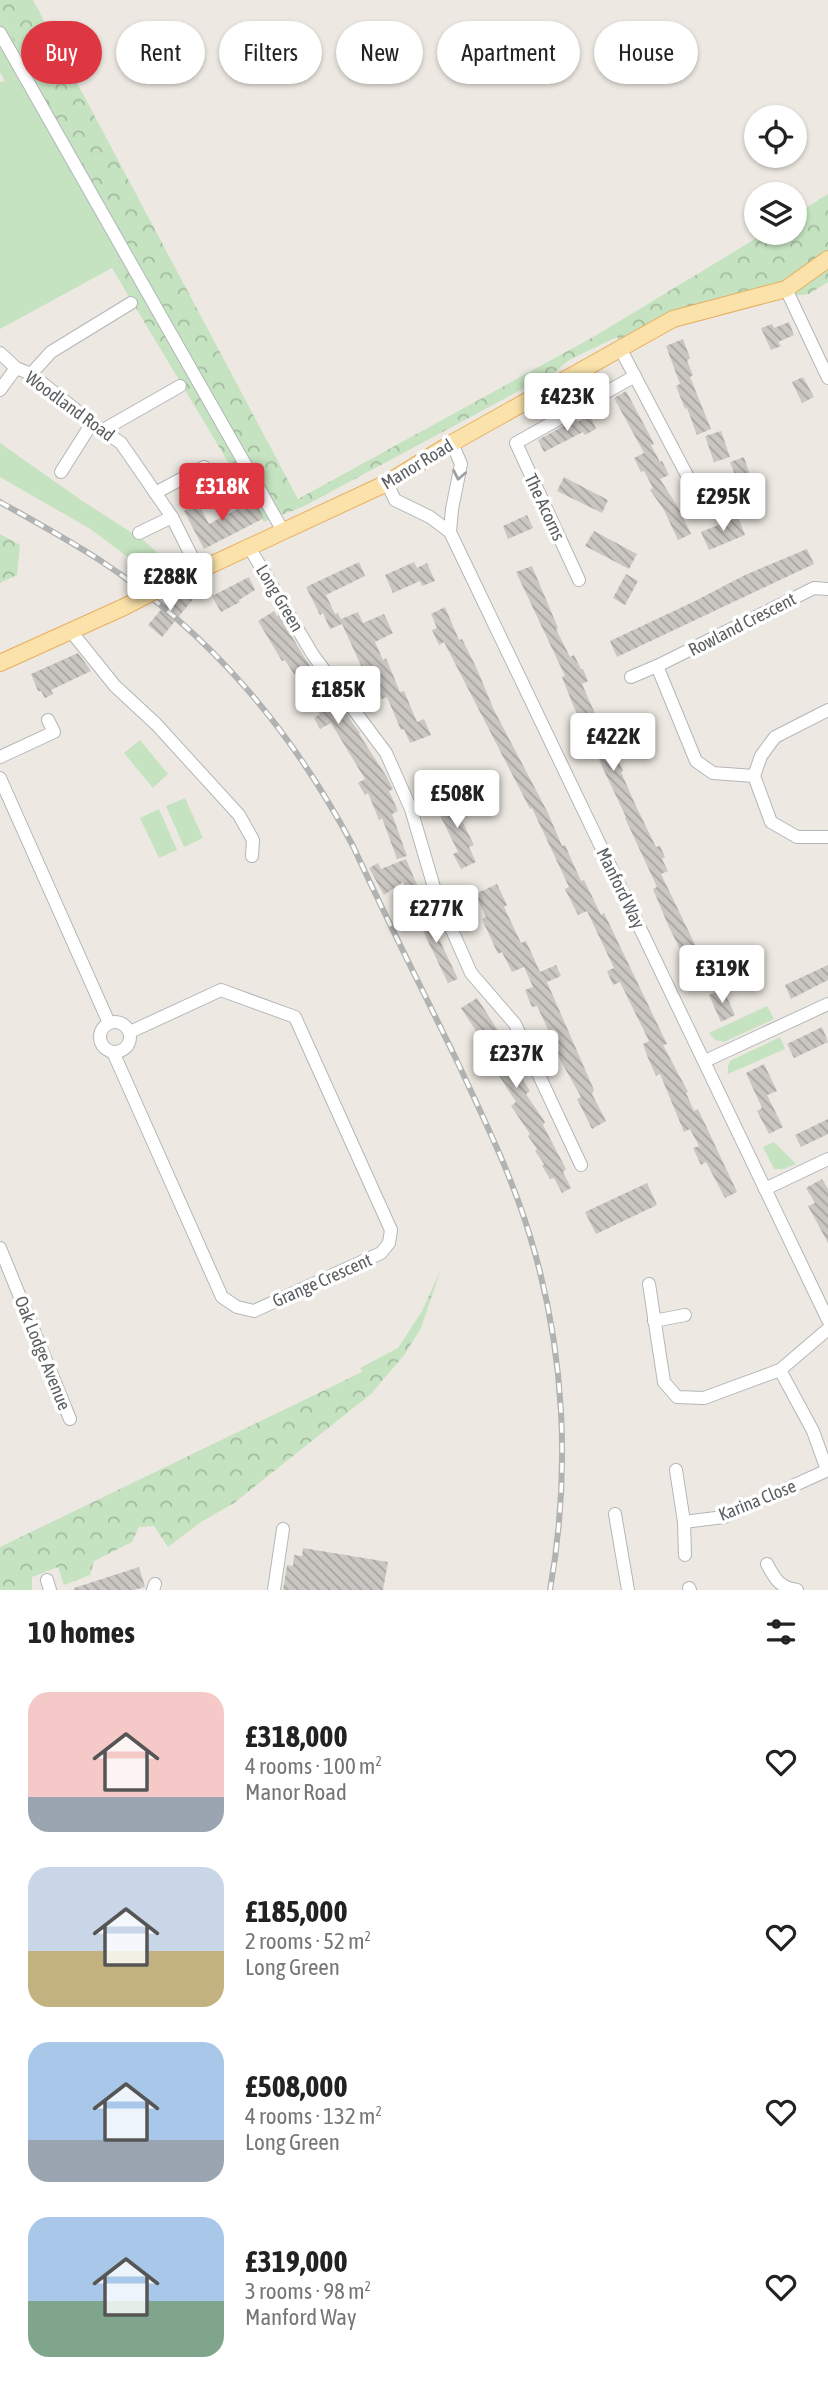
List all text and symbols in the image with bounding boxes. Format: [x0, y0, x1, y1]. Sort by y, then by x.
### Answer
chip: Buy [21, 21, 102, 84]
chip: Rent [116, 21, 205, 84]
chip: Filters [219, 21, 322, 84]
chip: New [336, 21, 423, 84]
chip: Apartment [437, 21, 580, 84]
chip: House [594, 21, 698, 84]
map controls [744, 105, 807, 245]
button: locate [744, 105, 807, 168]
button: layers [744, 182, 807, 245]
street label: Woodland Road [21, 367, 119, 445]
pin: £423K [518, 374, 616, 433]
text: £423K [540, 383, 594, 409]
street label: Manor Road [377, 434, 457, 494]
pin: £318K [173, 463, 271, 523]
one-way arrow [452, 469, 467, 481]
street label: The Acorns [520, 470, 570, 544]
text: £318K [195, 473, 249, 499]
pin: £295K [674, 474, 772, 533]
text: £295K [696, 483, 750, 509]
pin: £288K [121, 554, 219, 613]
street label: Long Green [252, 561, 308, 635]
text: £288K [143, 563, 197, 589]
street label: Rowland Crescent [685, 588, 799, 660]
pin: £185K [289, 666, 387, 726]
text: £185K [311, 676, 365, 702]
pin: £422K [564, 714, 662, 773]
text: £422K [586, 723, 640, 749]
pin: £508K [408, 770, 506, 830]
text: £508K [430, 780, 484, 806]
street label: Manford Way [592, 844, 650, 932]
pin: £277K [387, 886, 485, 945]
text: £277K [409, 895, 463, 921]
pin: £319K [673, 946, 771, 1005]
text: £319K [695, 955, 749, 981]
pin: £237K [467, 1030, 565, 1090]
text: £237K [489, 1040, 543, 1066]
street label: Grange Crescent [269, 1249, 375, 1311]
street label: Oak Lodge Avenue [11, 1293, 75, 1413]
street label: Karina Close [715, 1475, 799, 1525]
icon: filters [762, 1613, 800, 1651]
text: 10 homes [28, 1615, 135, 1649]
text: £318,000 [245, 1719, 348, 1753]
icon: home [84, 1720, 168, 1804]
icon: heart [762, 1743, 800, 1781]
text: 4 rooms · 100 m² [245, 1753, 382, 1779]
text: Manor Road [245, 1779, 347, 1805]
text: £185,000 [245, 1894, 348, 1928]
icon: home [84, 1895, 168, 1979]
icon: heart [762, 1918, 800, 1956]
text: 2 rooms · 52 m² [245, 1928, 371, 1954]
text: Long Green [245, 1954, 340, 1980]
text: £508,000 [245, 2069, 348, 2103]
icon: home [84, 2070, 168, 2154]
icon: heart [762, 2093, 800, 2131]
text: 4 rooms · 132 m² [245, 2103, 382, 2129]
text: Long Green [245, 2129, 340, 2155]
text: £319,000 [245, 2244, 348, 2278]
icon: home [84, 2245, 168, 2329]
icon: heart [762, 2268, 800, 2306]
text: 3 rooms · 98 m² [245, 2278, 371, 2304]
text: Manford Way [245, 2304, 356, 2330]

